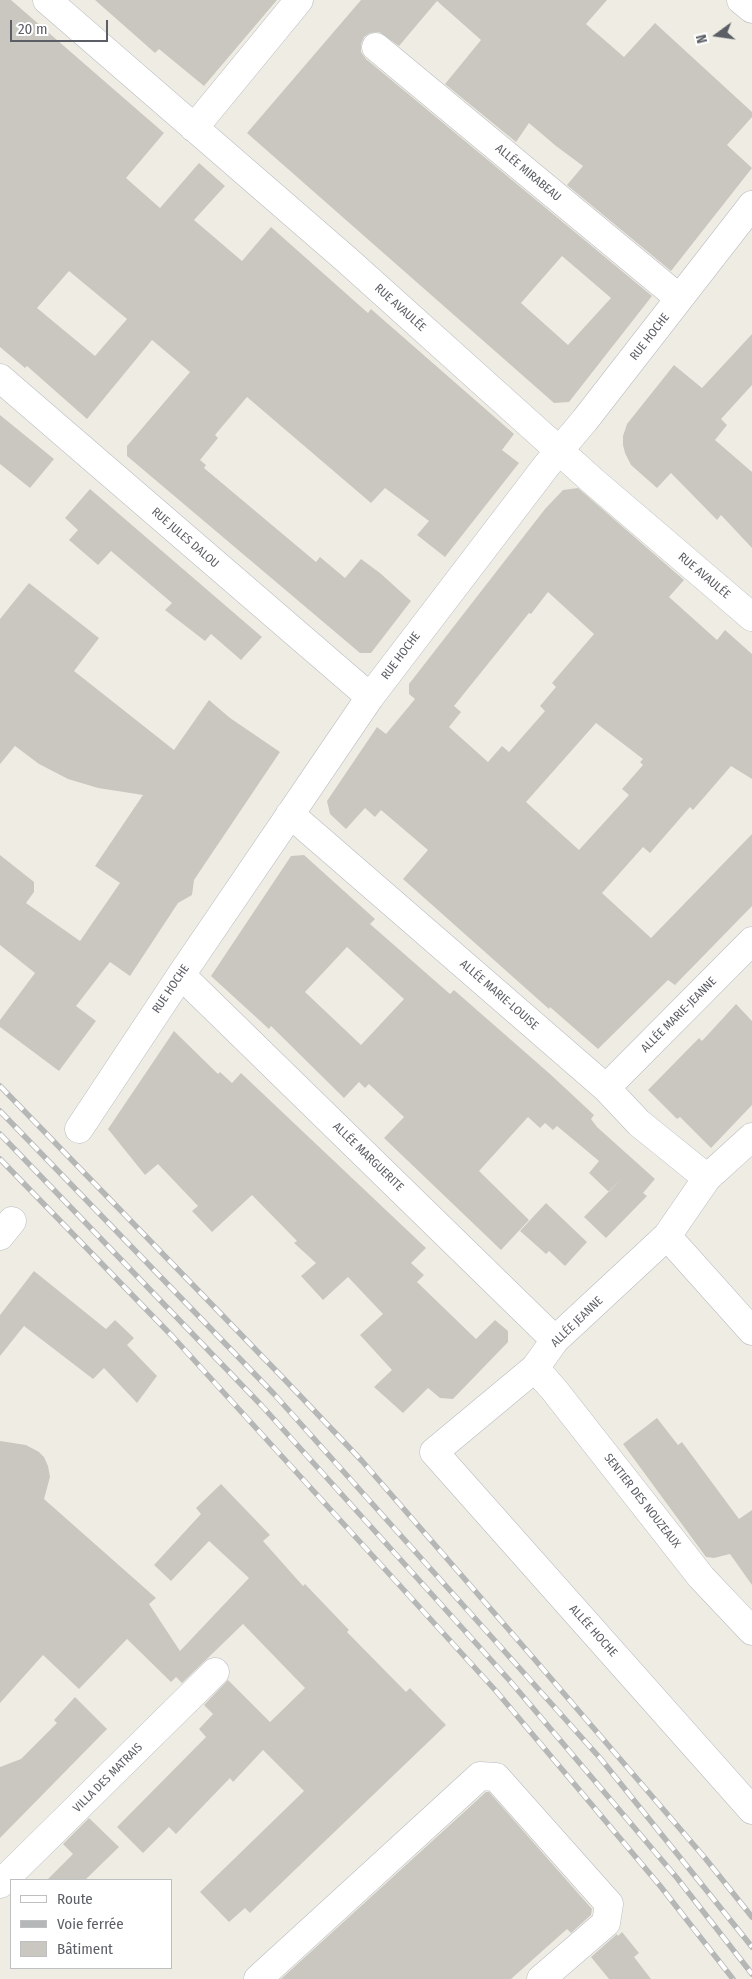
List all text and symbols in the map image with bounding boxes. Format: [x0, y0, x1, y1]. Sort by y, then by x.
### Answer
scale bar [12, 10, 110, 42]
north arrow [692, 10, 742, 60]
text: 20 m [18, 20, 48, 38]
text: N [693, 33, 711, 45]
street label: ALLÉE MIRABEAU [492, 141, 564, 205]
street label: RUE AVAULÉE [371, 281, 429, 335]
street label: RUE HOCHE [627, 311, 673, 363]
street label: RUE JULES DALOU [148, 505, 222, 571]
street label: RUE AVAULÉE [675, 550, 733, 602]
street label: RUE HOCHE [378, 629, 424, 683]
street label: ALLÉE MARIE-LOUISE [457, 957, 541, 1033]
street label: RUE HOCHE [149, 962, 193, 1016]
street label: ALLÉE MARIE-JEANNE [638, 974, 720, 1056]
street label: ALLÉE MARGUERITE [330, 1120, 406, 1194]
street label: ALLÉE JEANNE [548, 1294, 606, 1350]
street label: SENTIER DES NOUZEAUX [601, 1451, 683, 1551]
street label: ALLÉE HOCHE [566, 1602, 620, 1660]
street label: VILLA DES MATRAIS [70, 1740, 146, 1816]
legend [10, 1879, 172, 1969]
text: Route [57, 1890, 93, 1908]
text: Voie ferrée [57, 1915, 124, 1933]
text: Bâtiment [57, 1940, 113, 1958]

